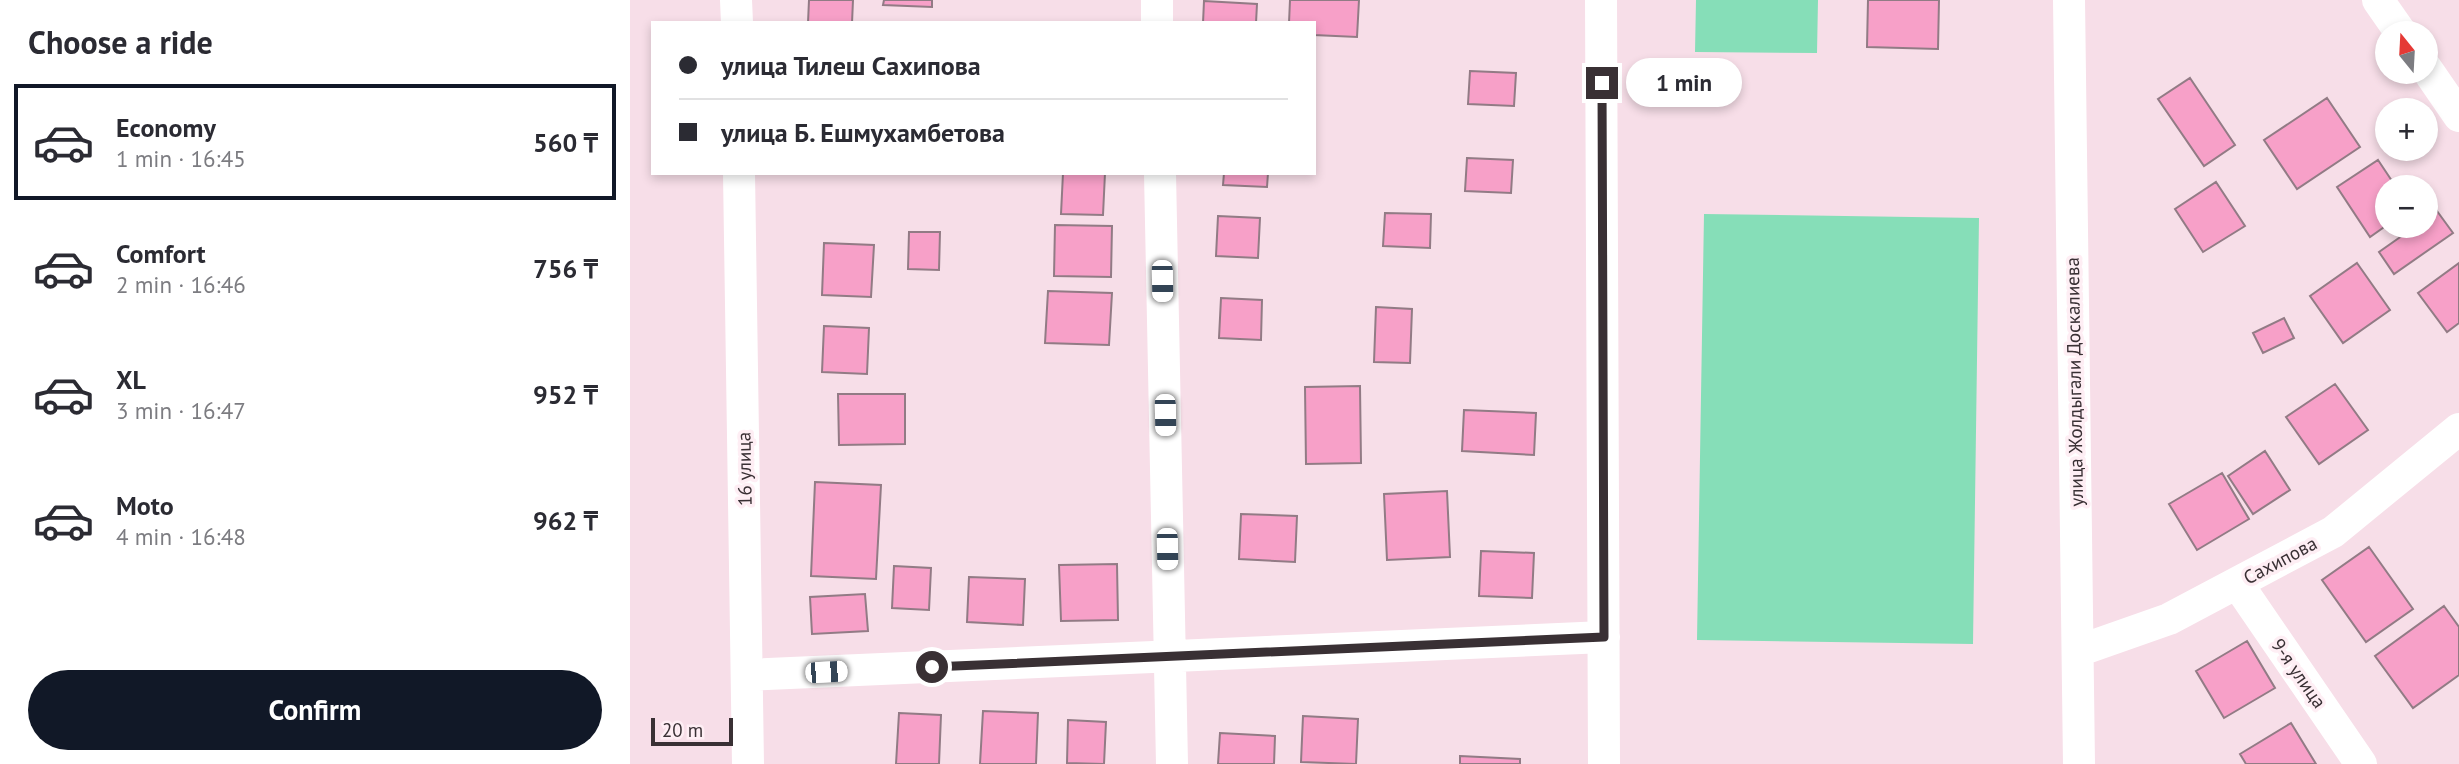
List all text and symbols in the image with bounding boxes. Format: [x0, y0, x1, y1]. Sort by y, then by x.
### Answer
text: Choose a ride [28, 21, 213, 63]
north arrow [2375, 21, 2438, 84]
map controls [2375, 21, 2438, 238]
text: улица Тилеш Сахипова [721, 49, 981, 82]
callout: 1 min [1626, 58, 1742, 108]
route end [1586, 67, 1618, 99]
text: 1 min [1656, 68, 1712, 97]
button: + [2375, 98, 2438, 161]
icon: car [32, 111, 95, 174]
text: Economy [116, 111, 216, 144]
text: улица Б. Ешмухамбетова [721, 116, 1005, 149]
text: 560 ₸ [533, 126, 598, 159]
text: 1 min · 16:45 [116, 144, 246, 173]
button: − [2375, 175, 2438, 238]
icon: car [32, 237, 95, 300]
text: Comfort [116, 237, 206, 270]
text: 756 ₸ [533, 252, 598, 285]
street label: улица Жолдыгали Доскалиева [2060, 257, 2088, 507]
car [1152, 260, 1173, 302]
text: 2 min · 16:46 [116, 270, 246, 299]
icon: car [32, 363, 95, 426]
text: XL [116, 363, 146, 396]
text: 952 ₸ [533, 378, 598, 411]
car [1155, 394, 1176, 436]
text: 3 min · 16:47 [116, 396, 246, 425]
street label: 16 улица [731, 432, 757, 506]
icon: car [32, 489, 95, 552]
text: Moto [116, 489, 174, 522]
text: 962 ₸ [533, 504, 598, 537]
text: 4 min · 16:48 [116, 522, 246, 551]
car [1157, 528, 1178, 570]
street label: Сахипова [2239, 531, 2321, 589]
street label: 9-я улица [2266, 633, 2332, 713]
route start [916, 651, 948, 683]
car [805, 660, 848, 684]
button: Confirm [28, 670, 602, 750]
scale bar [651, 715, 733, 747]
text: 20 m [662, 718, 703, 742]

